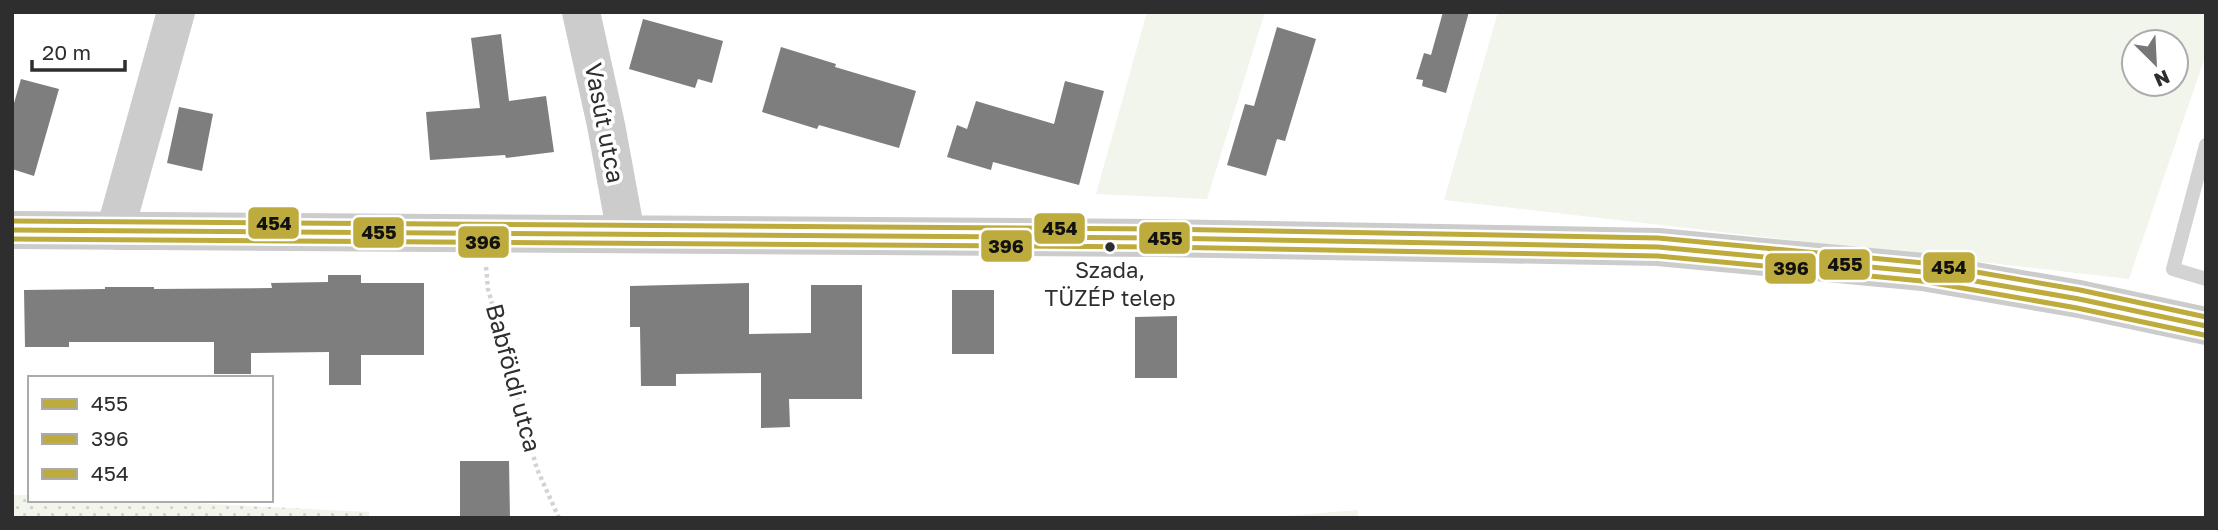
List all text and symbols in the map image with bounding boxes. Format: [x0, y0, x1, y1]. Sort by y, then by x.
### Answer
scale bar [32, 28, 124, 72]
north arrow [2120, 28, 2190, 98]
text: 20 m [42, 39, 91, 65]
street label: Vasút utca [580, 60, 631, 185]
text: N [2151, 66, 2173, 92]
line badge: 454 [247, 206, 300, 240]
text: 454 [256, 211, 292, 234]
line badge: 454 [1033, 212, 1086, 245]
line badge: 455 [352, 216, 405, 249]
text: 454 [1042, 216, 1078, 239]
text: 455 [361, 220, 397, 243]
line badge: 455 [1138, 221, 1191, 255]
line badge: 396 [457, 225, 510, 259]
text: 455 [1147, 226, 1183, 249]
line badge: 396 [980, 229, 1033, 263]
text: 396 [465, 230, 501, 253]
text: 396 [988, 234, 1024, 257]
marker: Szada, TÜZÉP telep [1103, 240, 1117, 254]
line badge: 455 [1818, 248, 1871, 281]
line badge: 454 [1922, 251, 1976, 284]
line badge: 396 [1764, 252, 1817, 285]
text: 455 [1827, 252, 1863, 275]
text: 454 [1931, 255, 1967, 278]
place label: Szada, TÜZÉP telep [1045, 256, 1175, 311]
text: 396 [1773, 256, 1809, 279]
street label: Babföldi utca [481, 300, 548, 455]
legend [28, 376, 273, 502]
text: 455 [91, 390, 128, 416]
text: 396 [91, 425, 129, 451]
text: 454 [91, 460, 129, 486]

